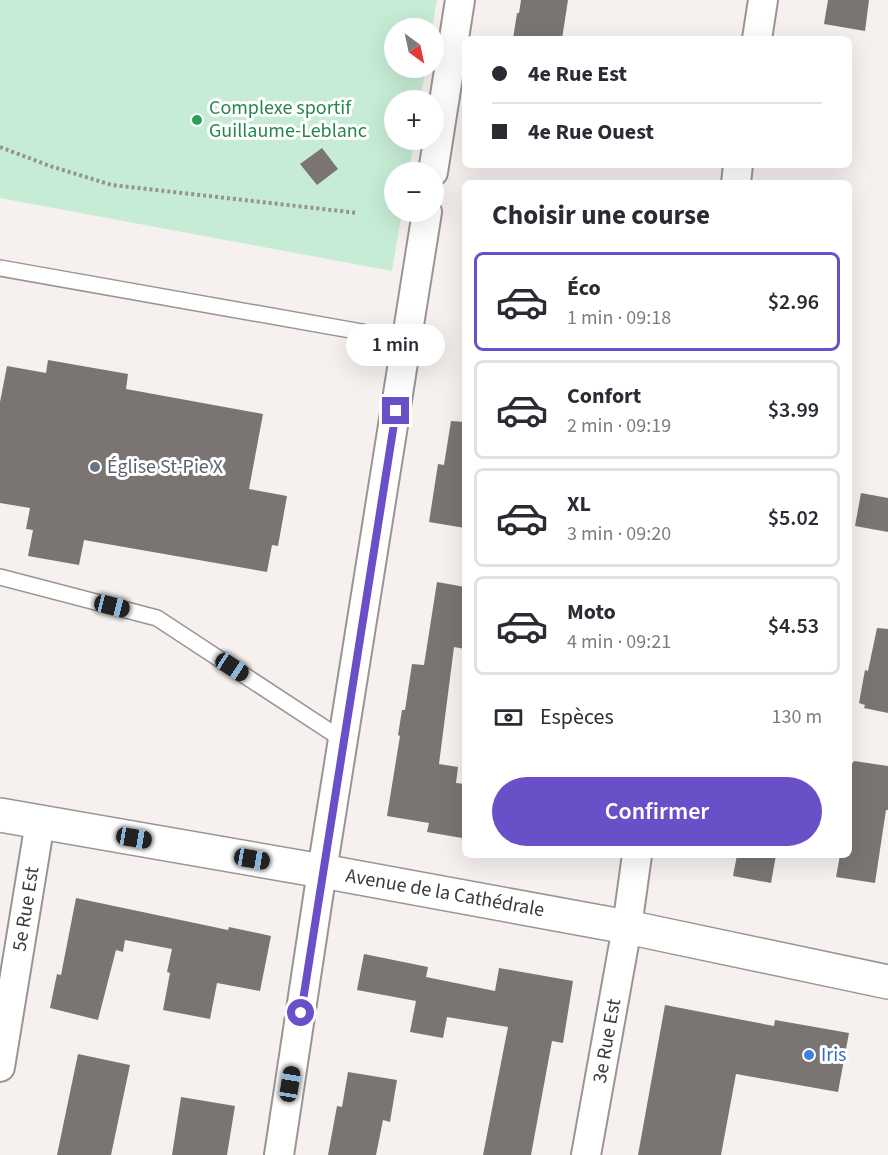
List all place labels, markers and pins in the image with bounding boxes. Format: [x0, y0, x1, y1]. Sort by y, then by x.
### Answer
place label: Complexe sportif Guillaume-Leblanc [209, 94, 367, 145]
marker: Complexe sportif Guillaume-Leblanc [190, 113, 204, 127]
place label: Église St-Pie X [107, 453, 223, 481]
marker: Église St-Pie X [88, 460, 102, 474]
place label: Iris [821, 1041, 847, 1069]
marker: Iris [802, 1048, 816, 1062]

